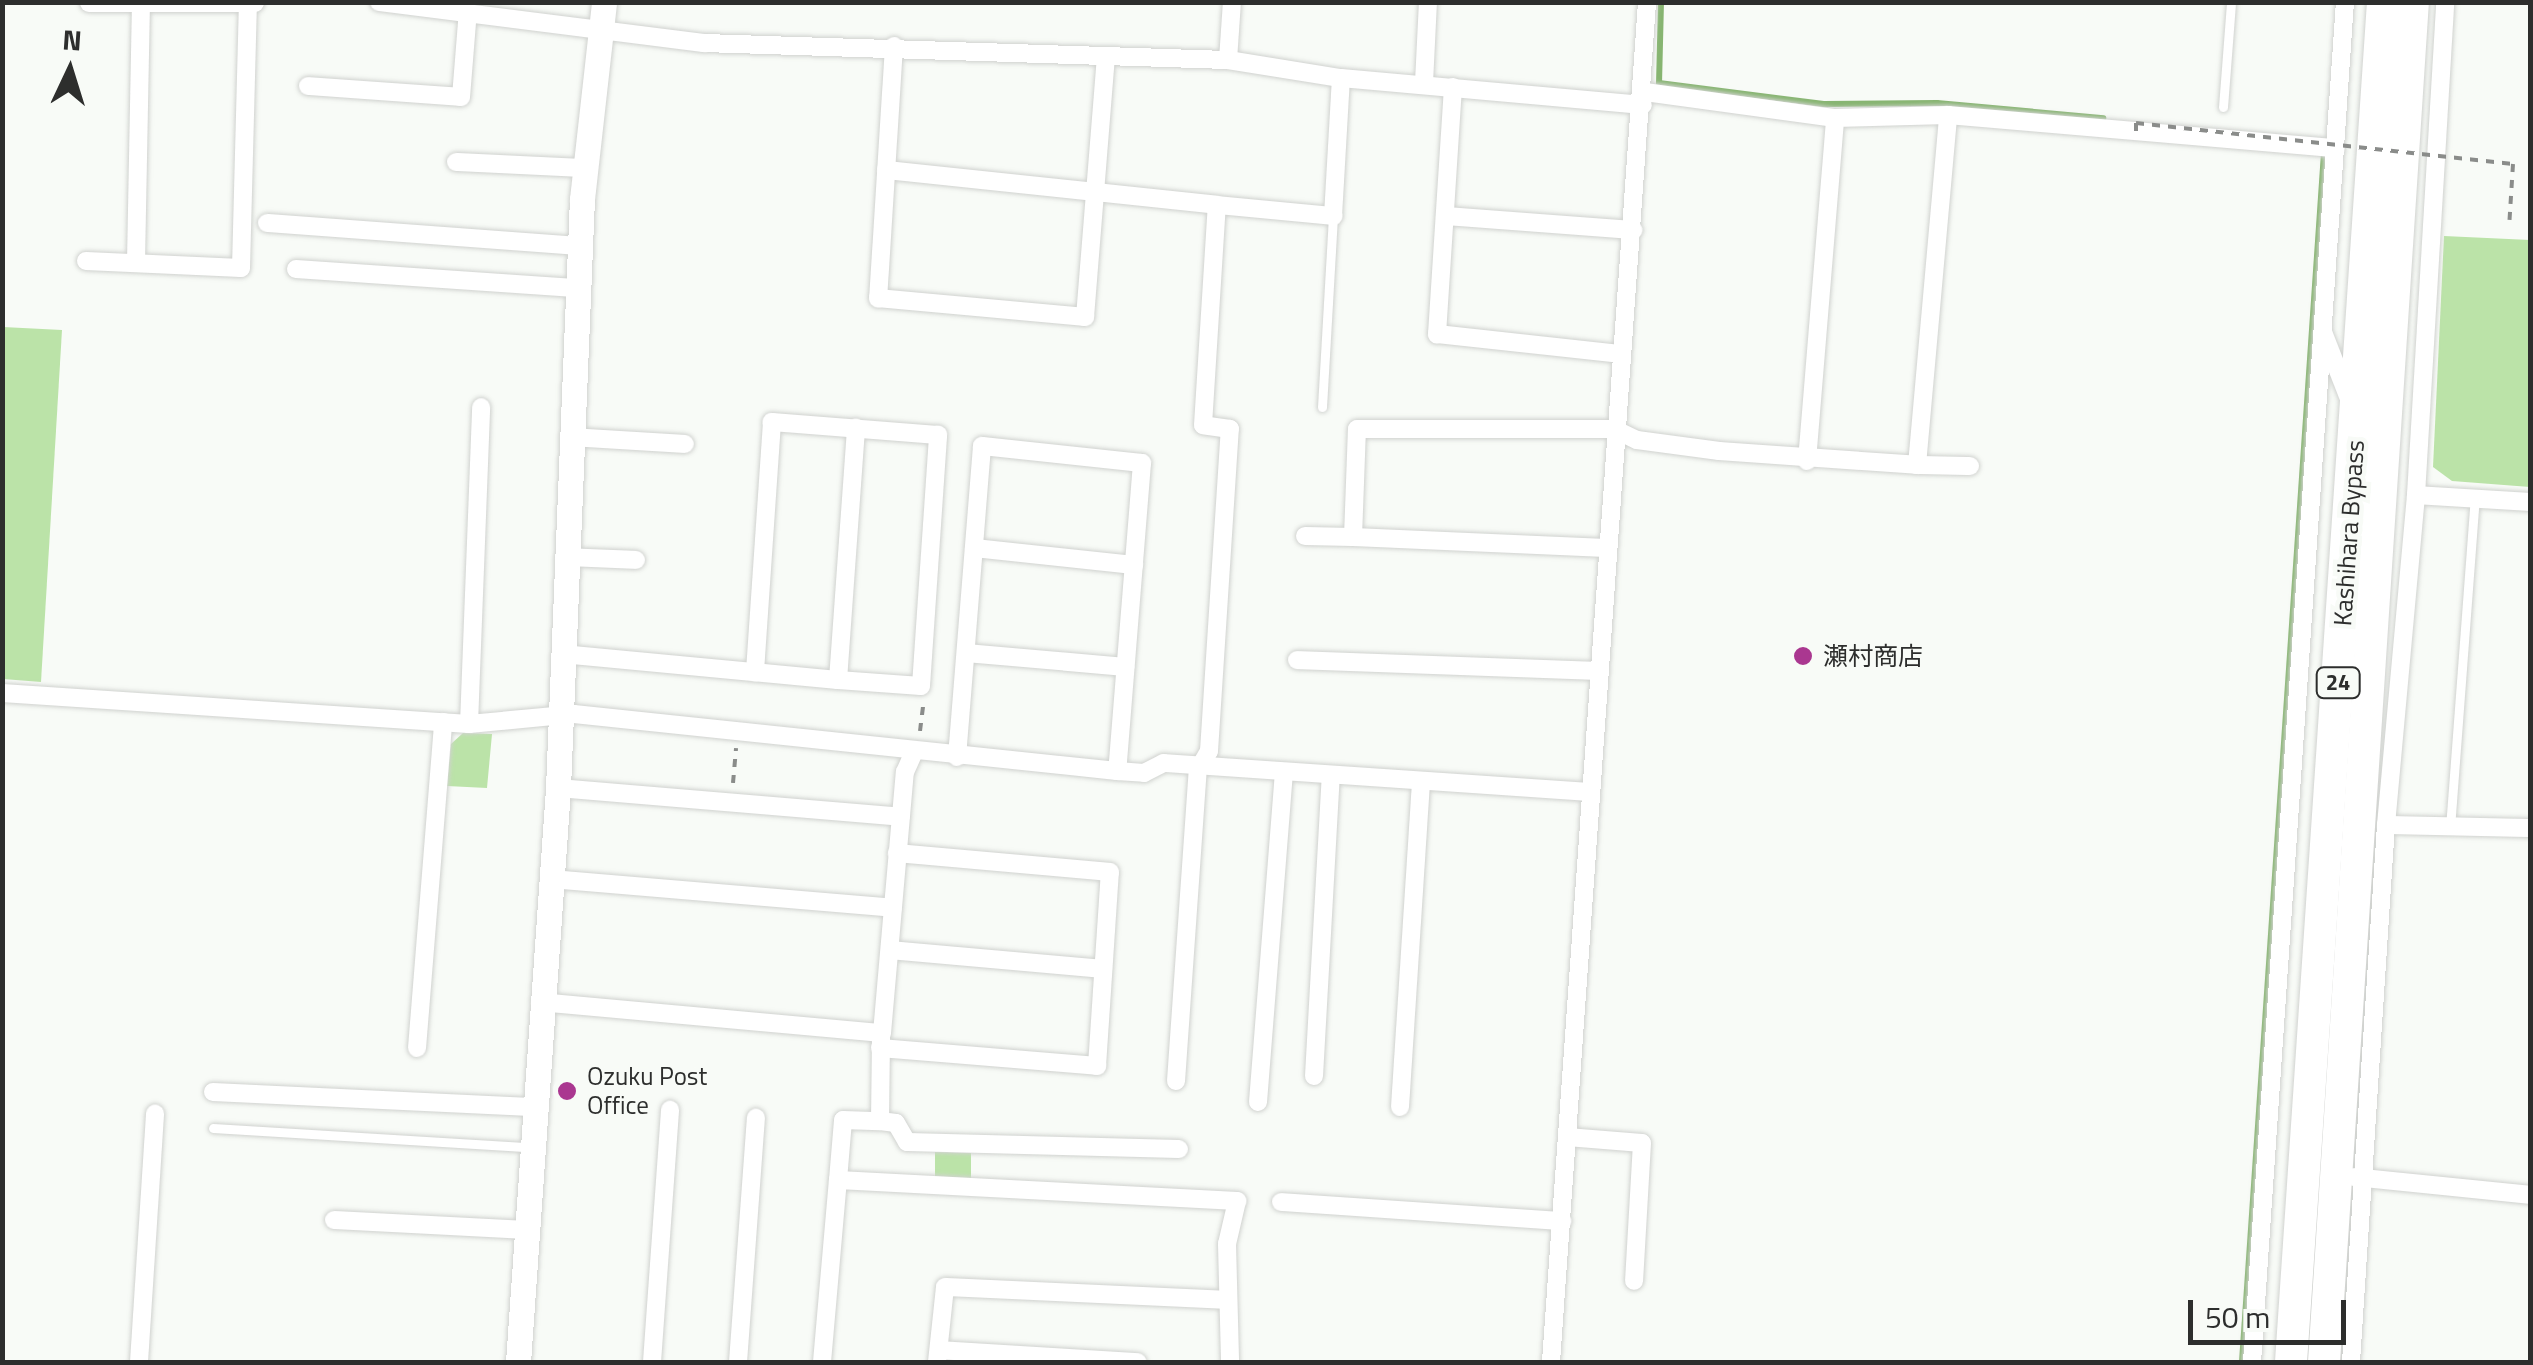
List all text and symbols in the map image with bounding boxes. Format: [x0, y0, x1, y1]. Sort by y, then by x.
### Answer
text: N [61, 17, 83, 62]
north arrow [20, 20, 120, 120]
street label: Kashihara Bypass [2328, 439, 2370, 627]
place label: 瀬村商店 [1823, 641, 1923, 671]
marker: 瀬村商店 [1792, 645, 1814, 667]
road number: 24 [2316, 666, 2360, 700]
place label: Ozuku Post Office [587, 1062, 707, 1121]
marker: Ozuku Post Office [556, 1080, 578, 1102]
scale bar [2193, 1280, 2350, 1342]
text: 50 m [2205, 1294, 2270, 1340]

